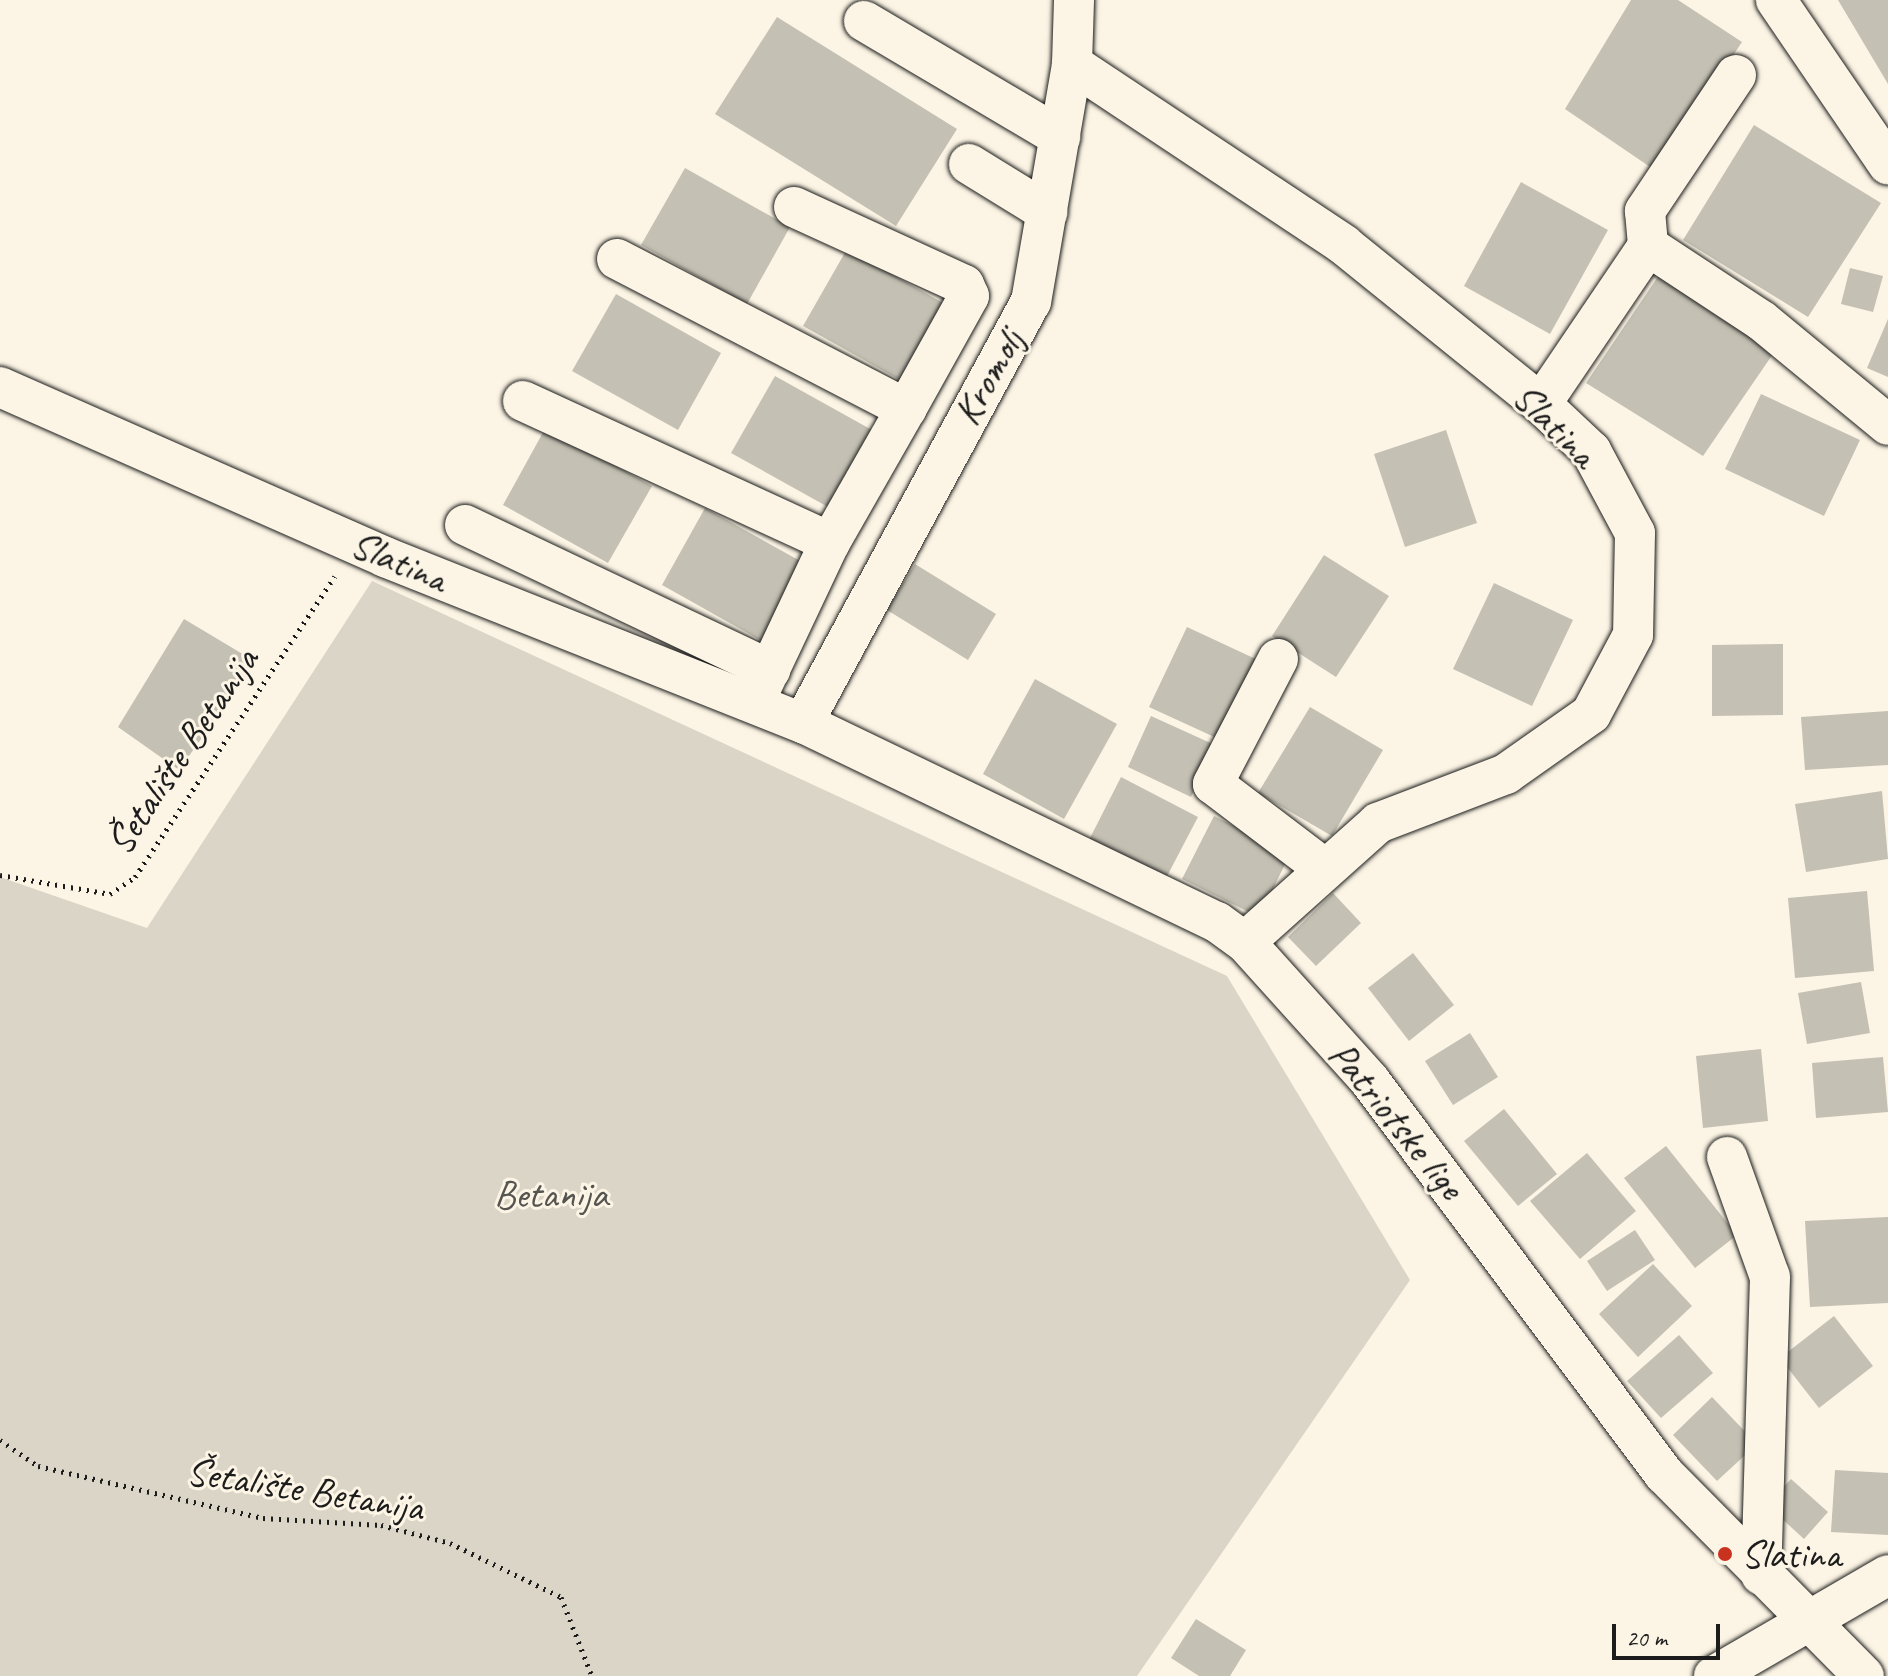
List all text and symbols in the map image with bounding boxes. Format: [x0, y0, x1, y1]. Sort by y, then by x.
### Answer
street label: Kromolj [942, 321, 1034, 433]
street label: Slatina [1503, 373, 1607, 477]
street label: Slatina [344, 519, 454, 603]
street label: Šetalište Betanija [95, 638, 269, 864]
street label: Patriotske lige [1319, 1031, 1475, 1209]
park label: Betanija [494, 1170, 608, 1218]
street label: Šetalište Betanija [183, 1447, 427, 1531]
place label: Slatina [1741, 1530, 1841, 1578]
marker: Slatina [1716, 1545, 1734, 1563]
scale bar [1616, 1608, 1724, 1658]
text: 20 m [1626, 1623, 1667, 1653]

